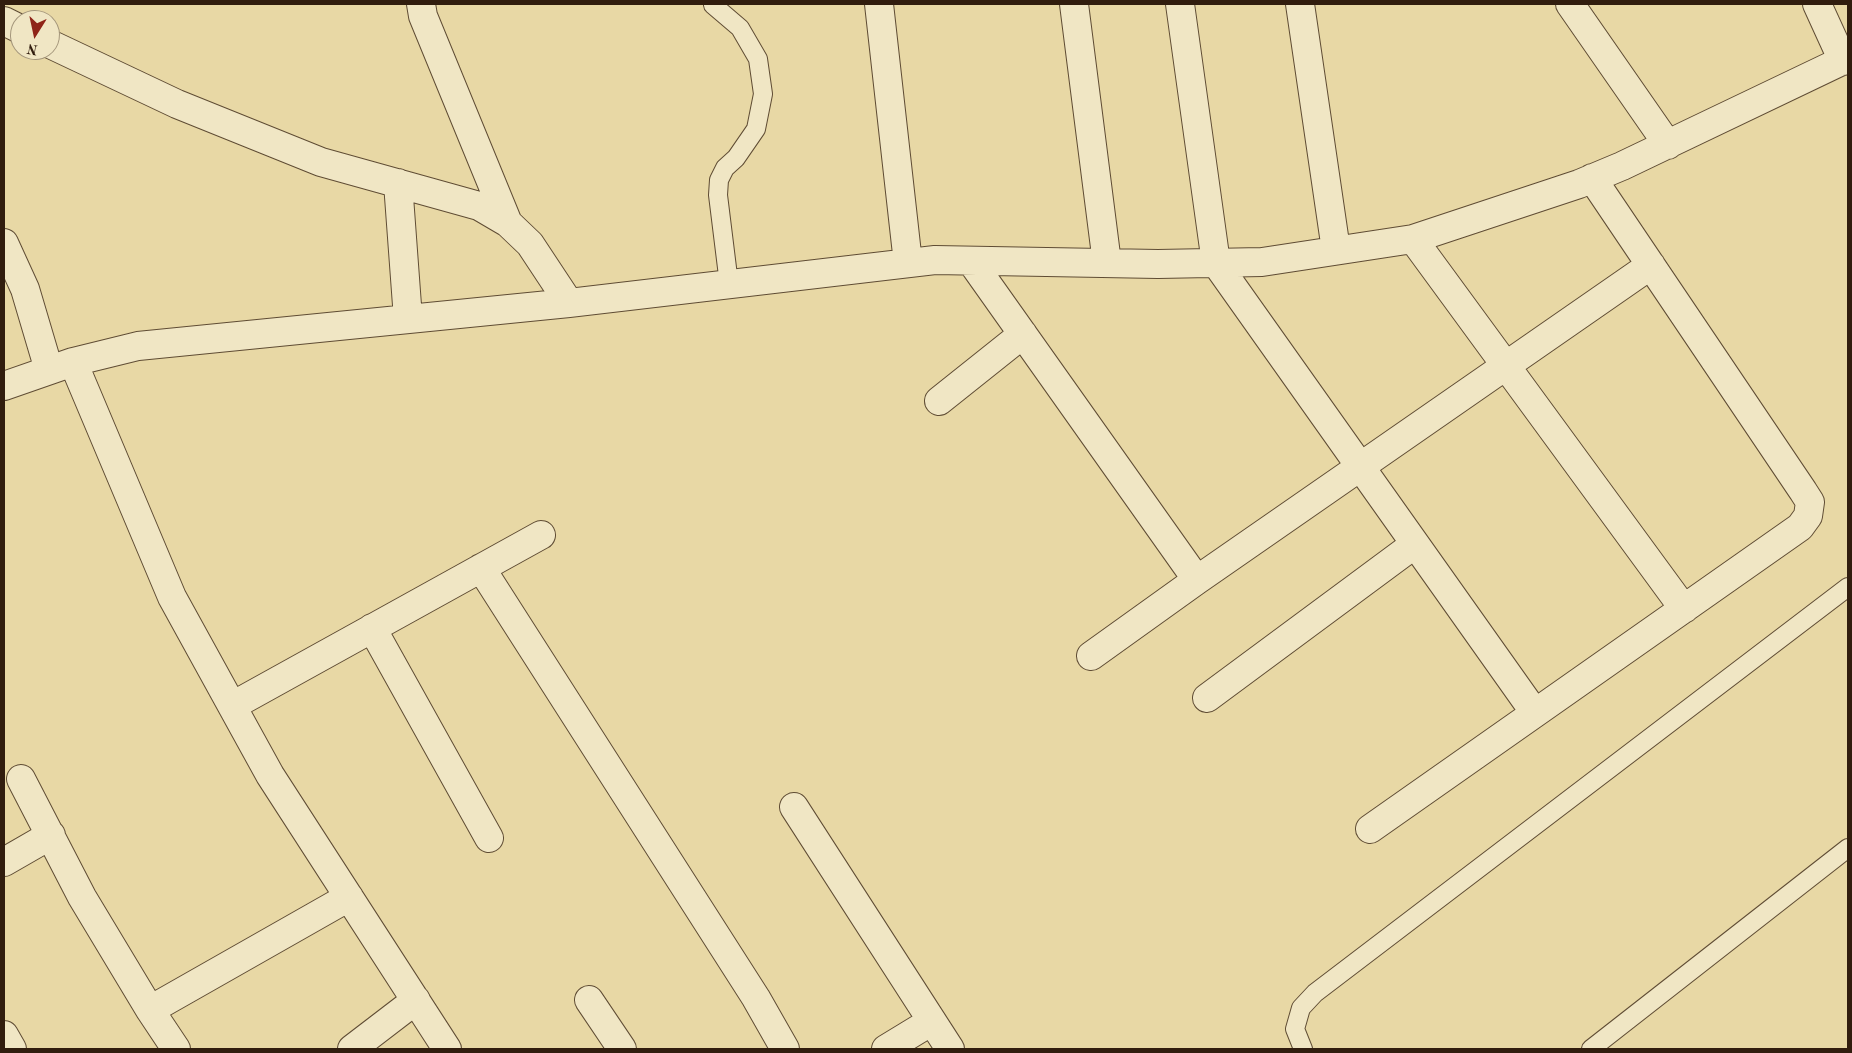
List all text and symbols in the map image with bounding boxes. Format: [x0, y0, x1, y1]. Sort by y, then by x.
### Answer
north arrow [10, 10, 60, 60]
text: N [26, 41, 39, 57]

